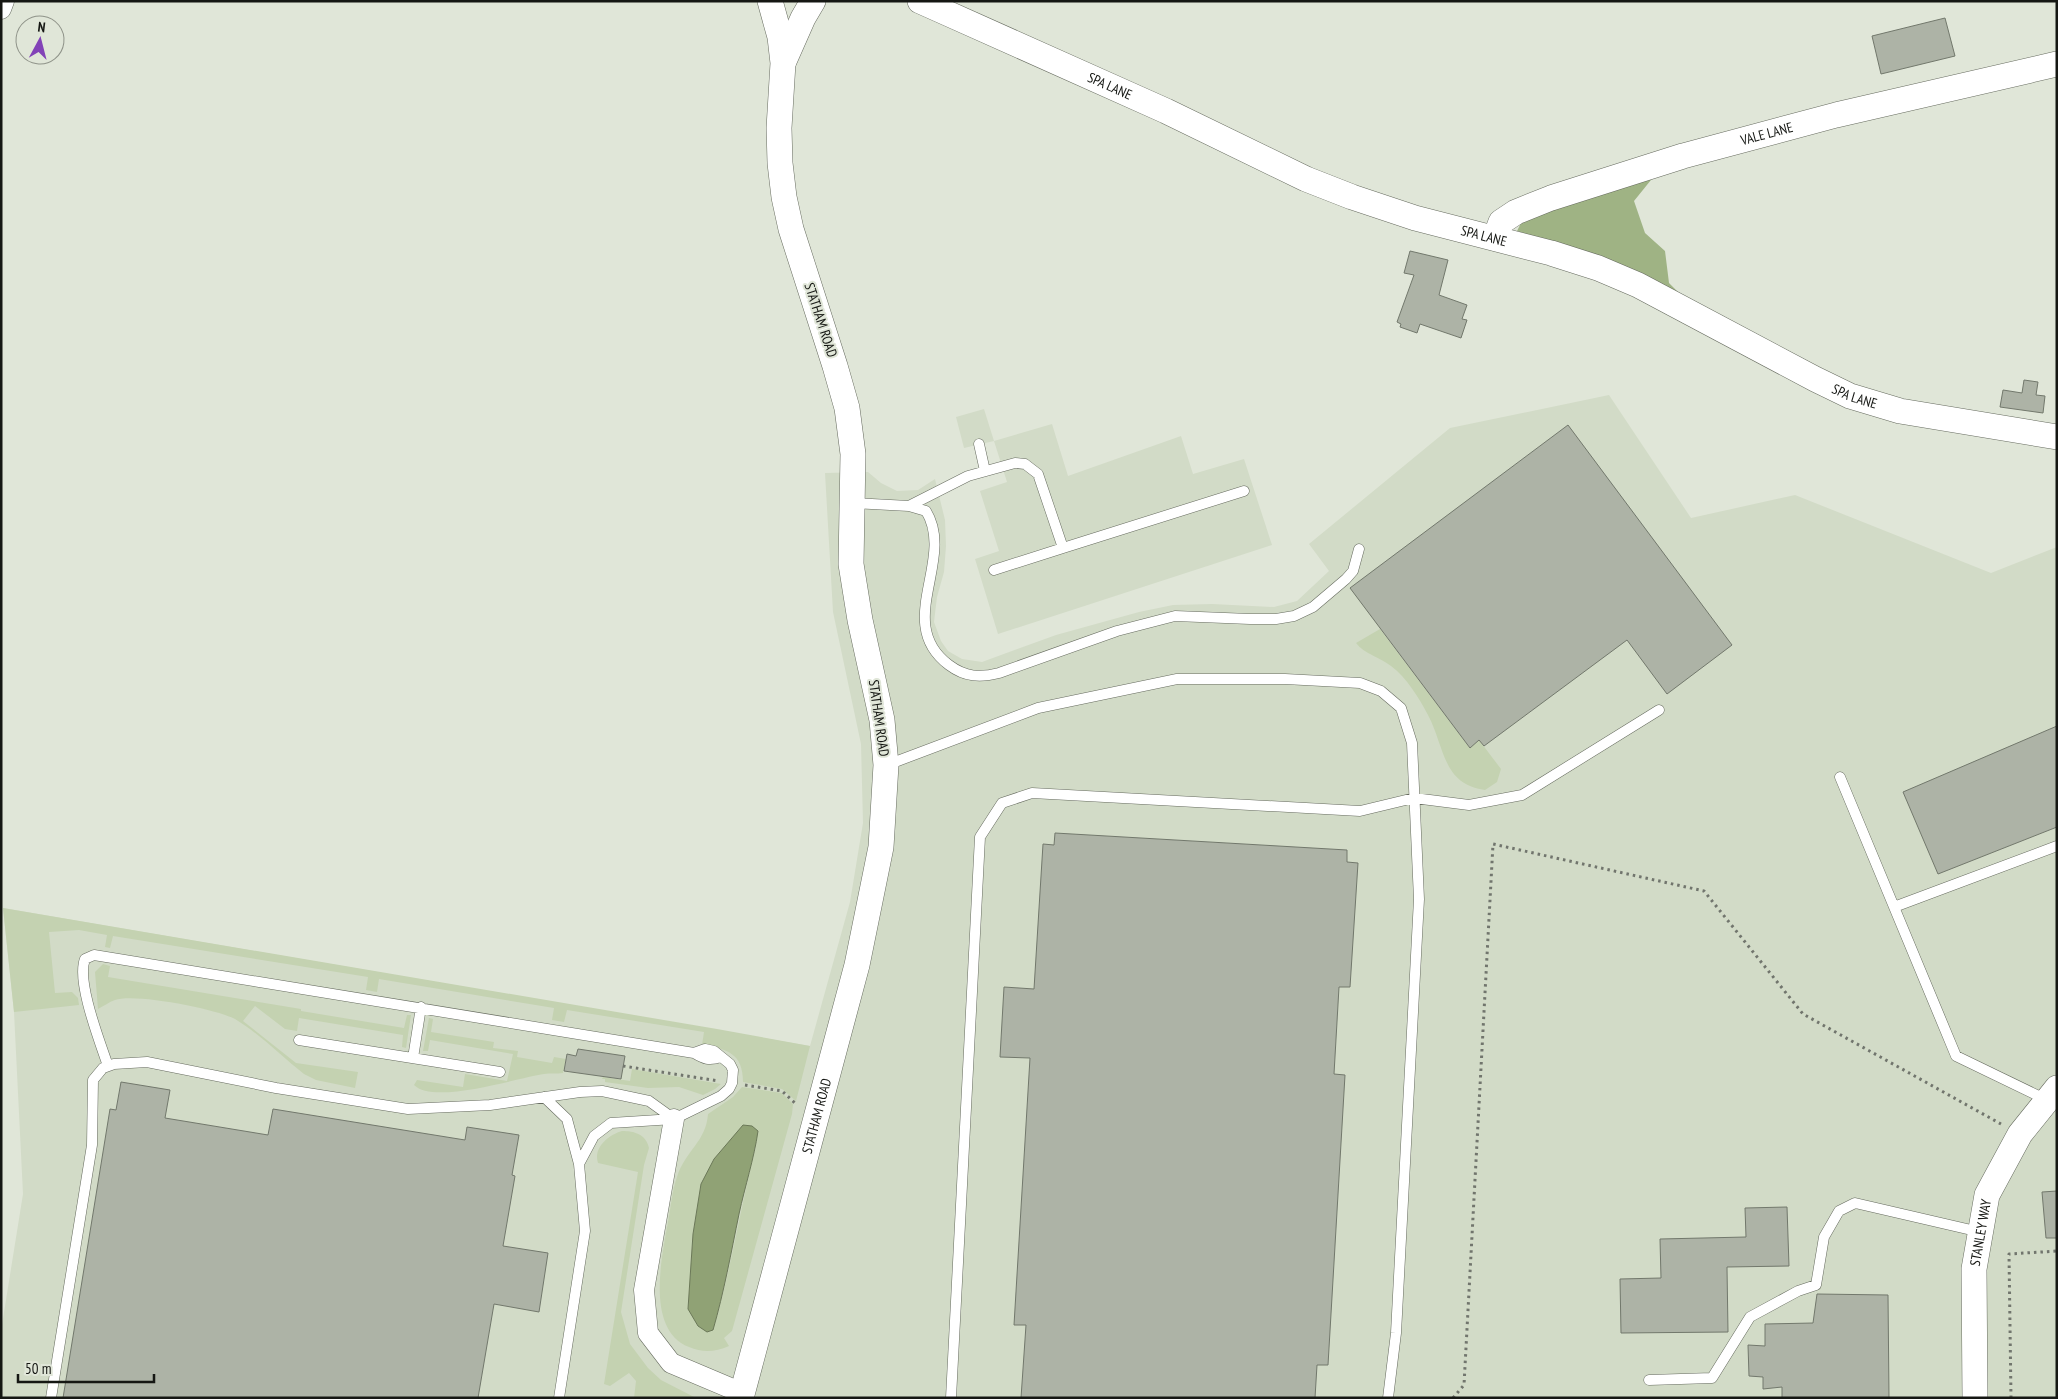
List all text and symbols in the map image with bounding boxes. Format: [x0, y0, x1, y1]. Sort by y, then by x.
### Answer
north arrow [15, 15, 65, 65]
text: N [37, 18, 46, 36]
street label: SPA LANE [1085, 68, 1135, 104]
street label: VALE LANE [1738, 118, 1795, 149]
street label: SPA LANE [1459, 221, 1509, 250]
street label: STATHAM ROAD [800, 280, 842, 360]
street label: SPA LANE [1829, 380, 1879, 413]
street label: STATHAM ROAD [865, 678, 893, 758]
street label: STATHAM ROAD [798, 1076, 835, 1156]
street label: STANLEY WAY [1966, 1197, 1995, 1267]
scale bar [18, 1352, 154, 1384]
text: 50 m [25, 1359, 51, 1378]

